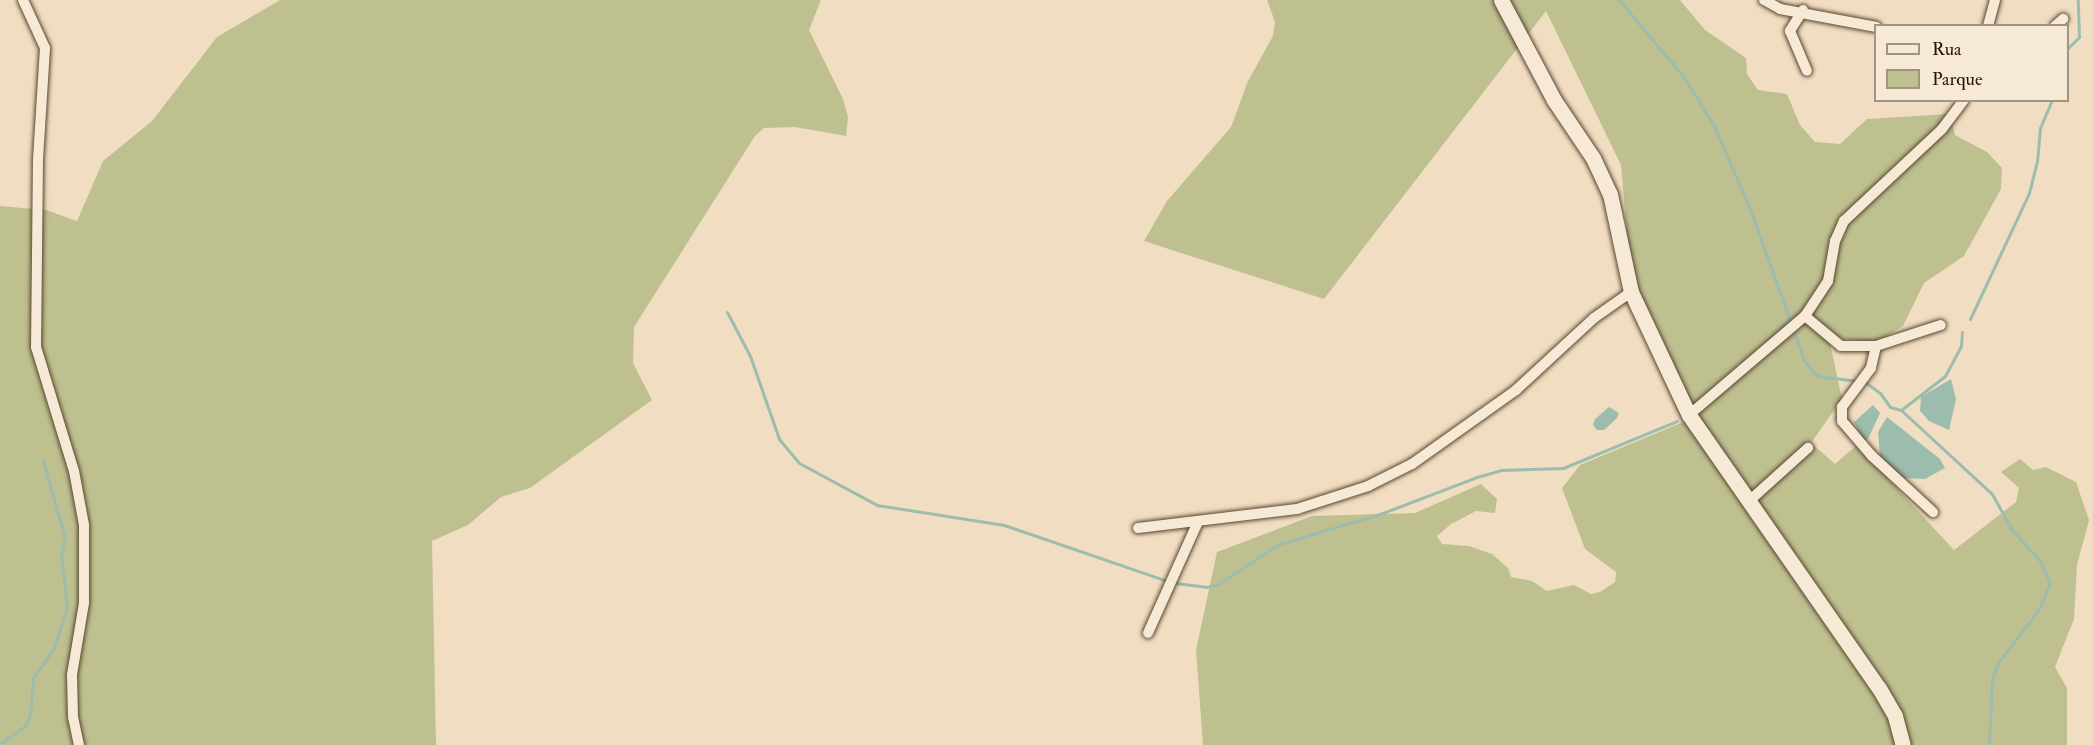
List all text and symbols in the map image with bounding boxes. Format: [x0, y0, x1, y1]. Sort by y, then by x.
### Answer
legend [1874, 24, 2069, 102]
text: Rua [1932, 38, 1961, 61]
text: Parque [1932, 68, 1982, 91]

